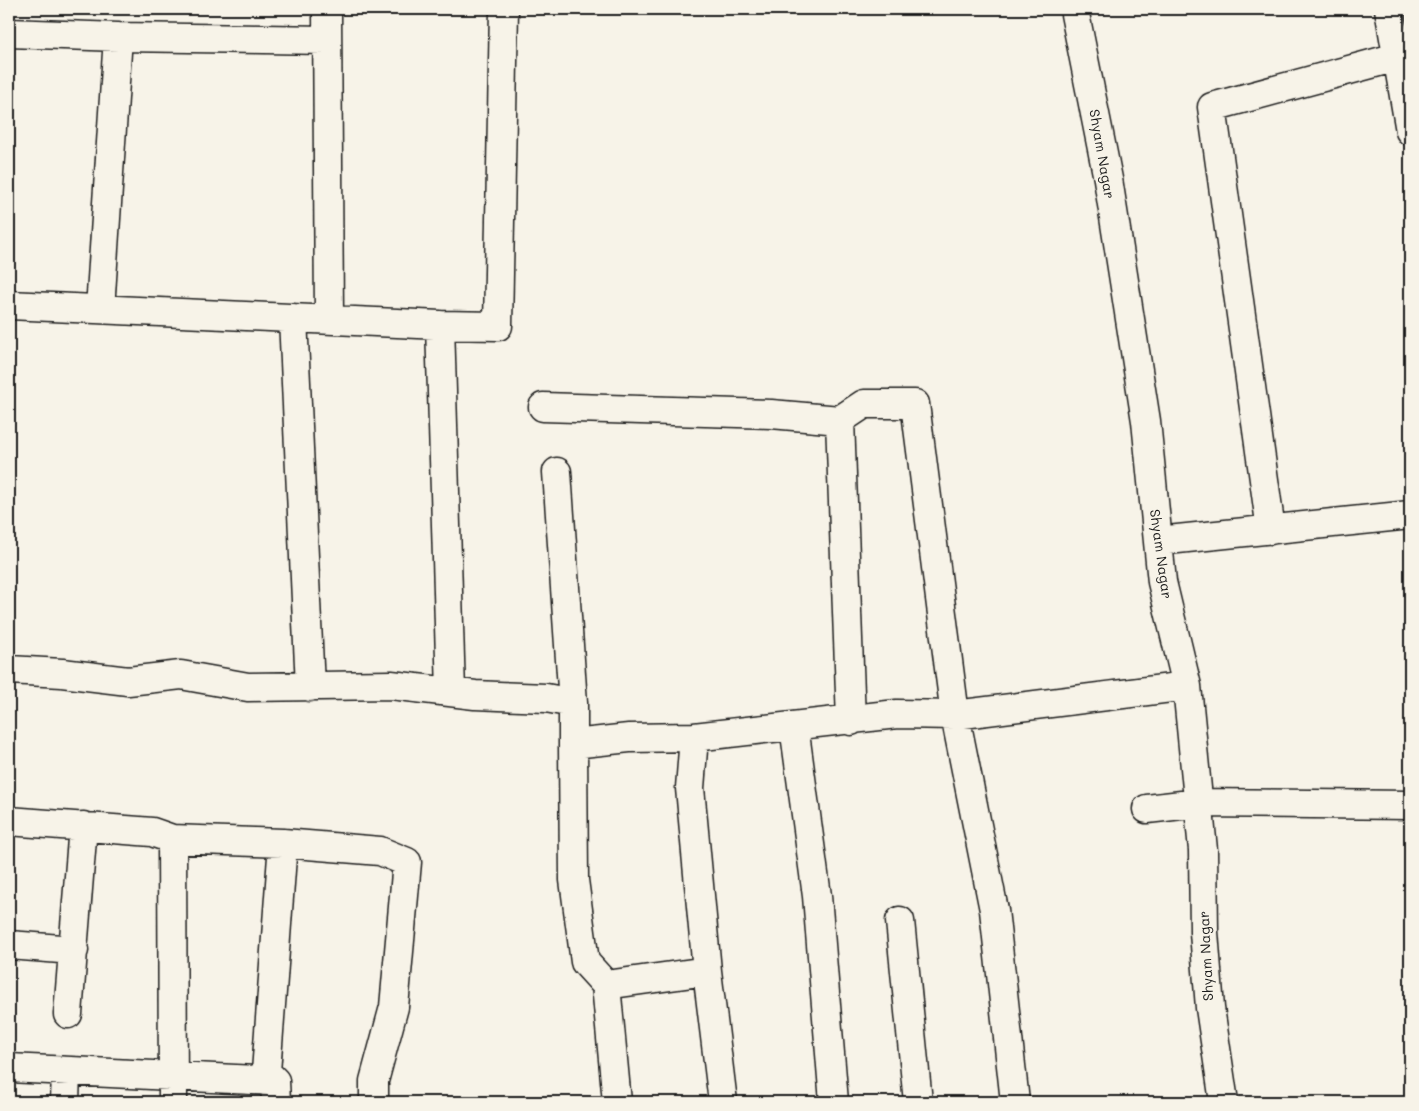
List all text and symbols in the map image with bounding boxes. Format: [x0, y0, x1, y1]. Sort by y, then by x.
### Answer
street label: Shyam Nagar [1085, 108, 1120, 200]
street label: Shyam Nagar [1146, 508, 1177, 600]
street label: Shyam Nagar [1194, 910, 1217, 1002]

